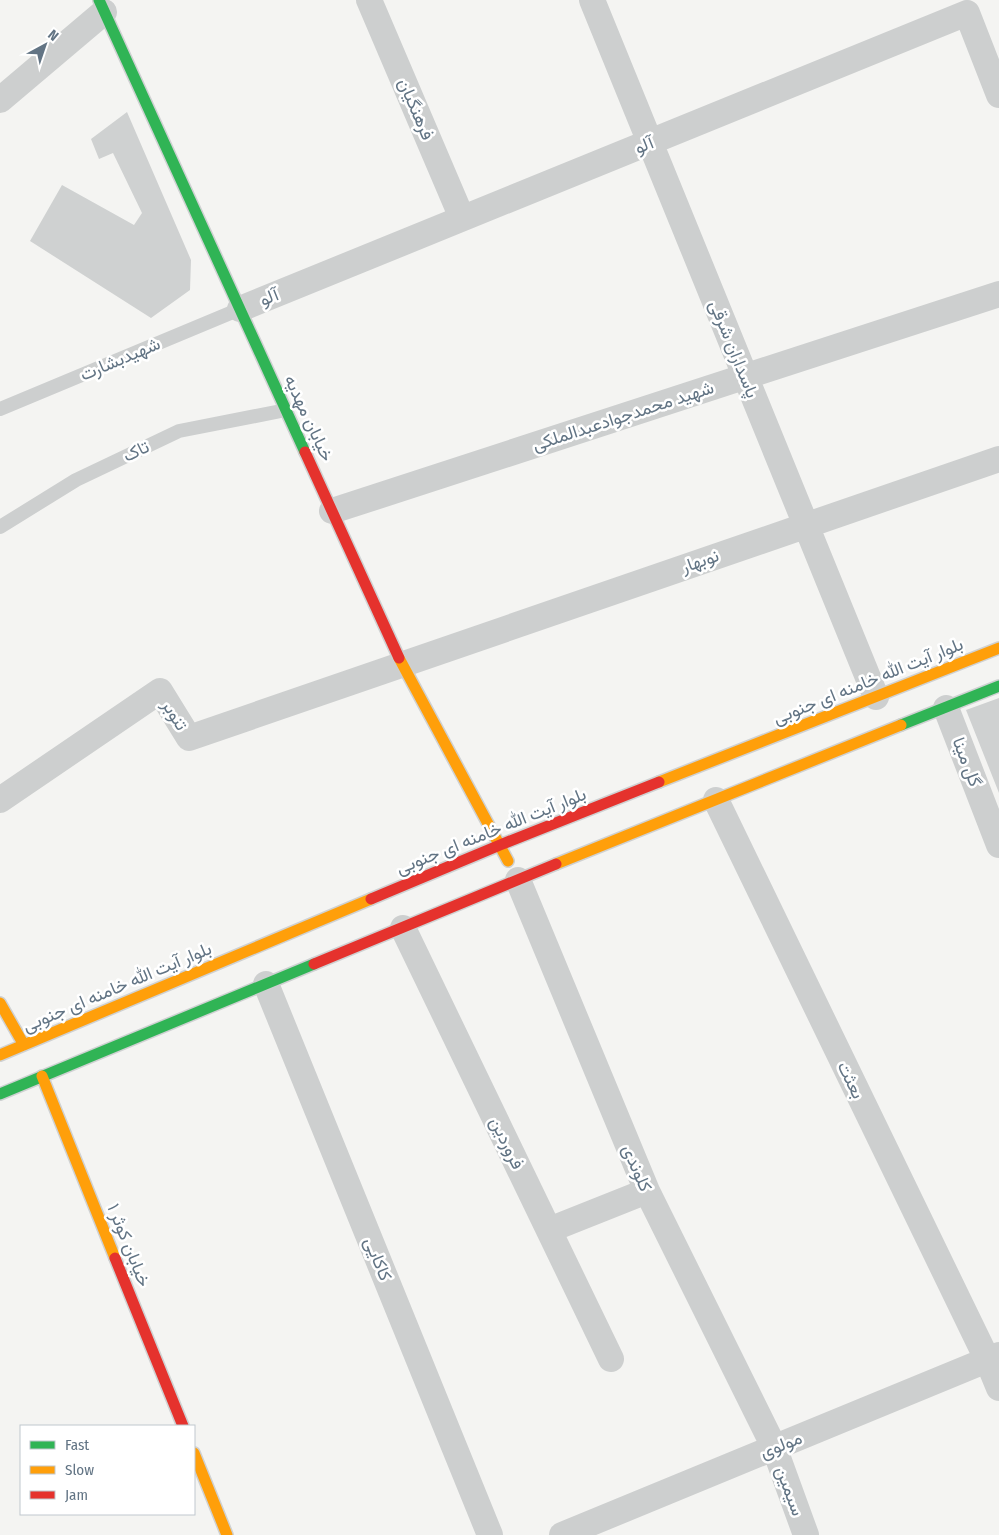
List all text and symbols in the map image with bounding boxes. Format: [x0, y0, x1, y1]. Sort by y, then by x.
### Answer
north arrow [20, 20, 70, 70]
text: N [44, 26, 62, 45]
street label: فرهنگیان [393, 75, 439, 143]
street label: آلو [631, 131, 658, 159]
street label: آلو [256, 283, 283, 311]
street label: پاسداران شرقی [703, 297, 764, 402]
street label: شهیدبشارت [77, 332, 163, 386]
street label: خیابان مهدیه [279, 371, 339, 465]
street label: شهید محمدجوادعبدالملکی [529, 376, 717, 456]
street label: تاک [119, 435, 153, 467]
street label: نوبهار [677, 544, 722, 578]
street label: بلوار آیت الله خامنه ای جنوبی [770, 633, 966, 729]
street label: تنوبر [157, 695, 193, 735]
street label: گل مینا [948, 734, 986, 790]
street label: بلوار آیت الله خامنه ای جنوبی [393, 783, 589, 879]
street label: بلوار آیت الله خامنه ای جنوبی [19, 937, 215, 1037]
street label: بعثت [833, 1058, 869, 1102]
street label: فروردین [485, 1113, 529, 1173]
street label: کلوندی [617, 1141, 657, 1195]
street label: خیابان کوثر ۱ [102, 1200, 156, 1290]
street label: کاکایی [359, 1234, 397, 1284]
legend [20, 1425, 195, 1515]
street label: مولوی [757, 1427, 805, 1463]
text: Fast [65, 1436, 89, 1454]
text: Slow [65, 1461, 94, 1479]
street label: سیمین [771, 1463, 809, 1519]
text: Jam [65, 1486, 88, 1504]

